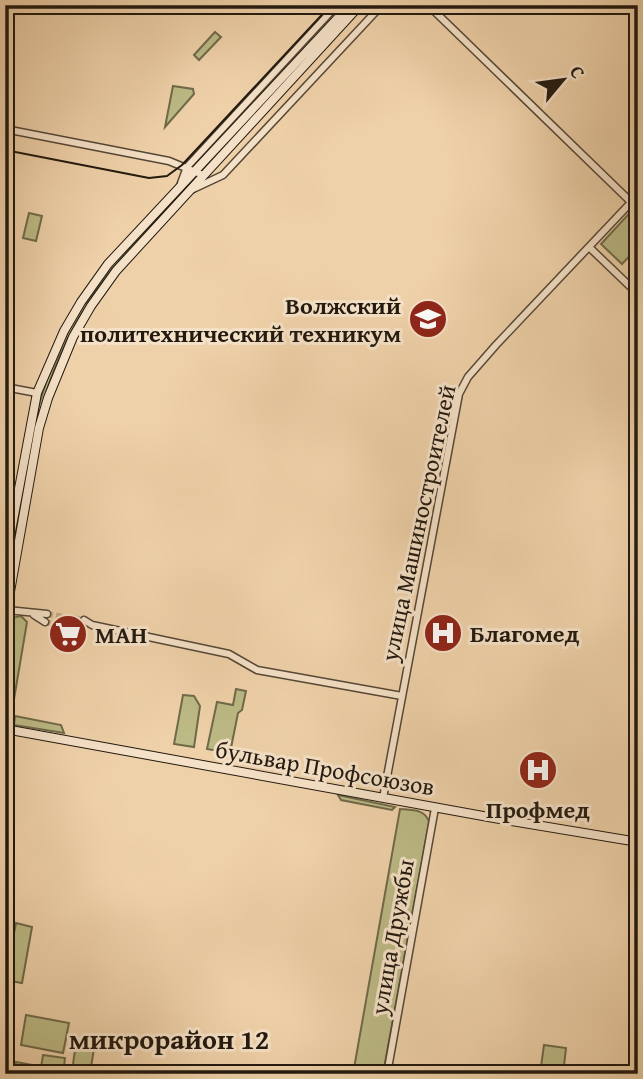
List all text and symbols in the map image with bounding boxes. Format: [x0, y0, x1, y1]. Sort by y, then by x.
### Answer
north arrow [528, 46, 598, 116]
text: С [563, 60, 593, 83]
place label: Волжский политехнический техникум [80, 288, 401, 351]
school or university icon: Волжский политехнический техникум [407, 298, 449, 340]
street label: улица Машиностроителей [371, 381, 464, 666]
hospital icon: Благомед [422, 612, 464, 654]
supermarket icon: МАН [47, 613, 89, 655]
place label: Благомед [470, 616, 580, 651]
place label: МАН [95, 617, 147, 652]
street label: бульвар Профсоюзов [213, 732, 437, 804]
hospital icon: Профмед [517, 749, 559, 791]
place label: Профмед [486, 792, 590, 827]
street label: улица Дружбы [361, 856, 423, 1018]
district label: микрорайон 12 [69, 1018, 269, 1059]

